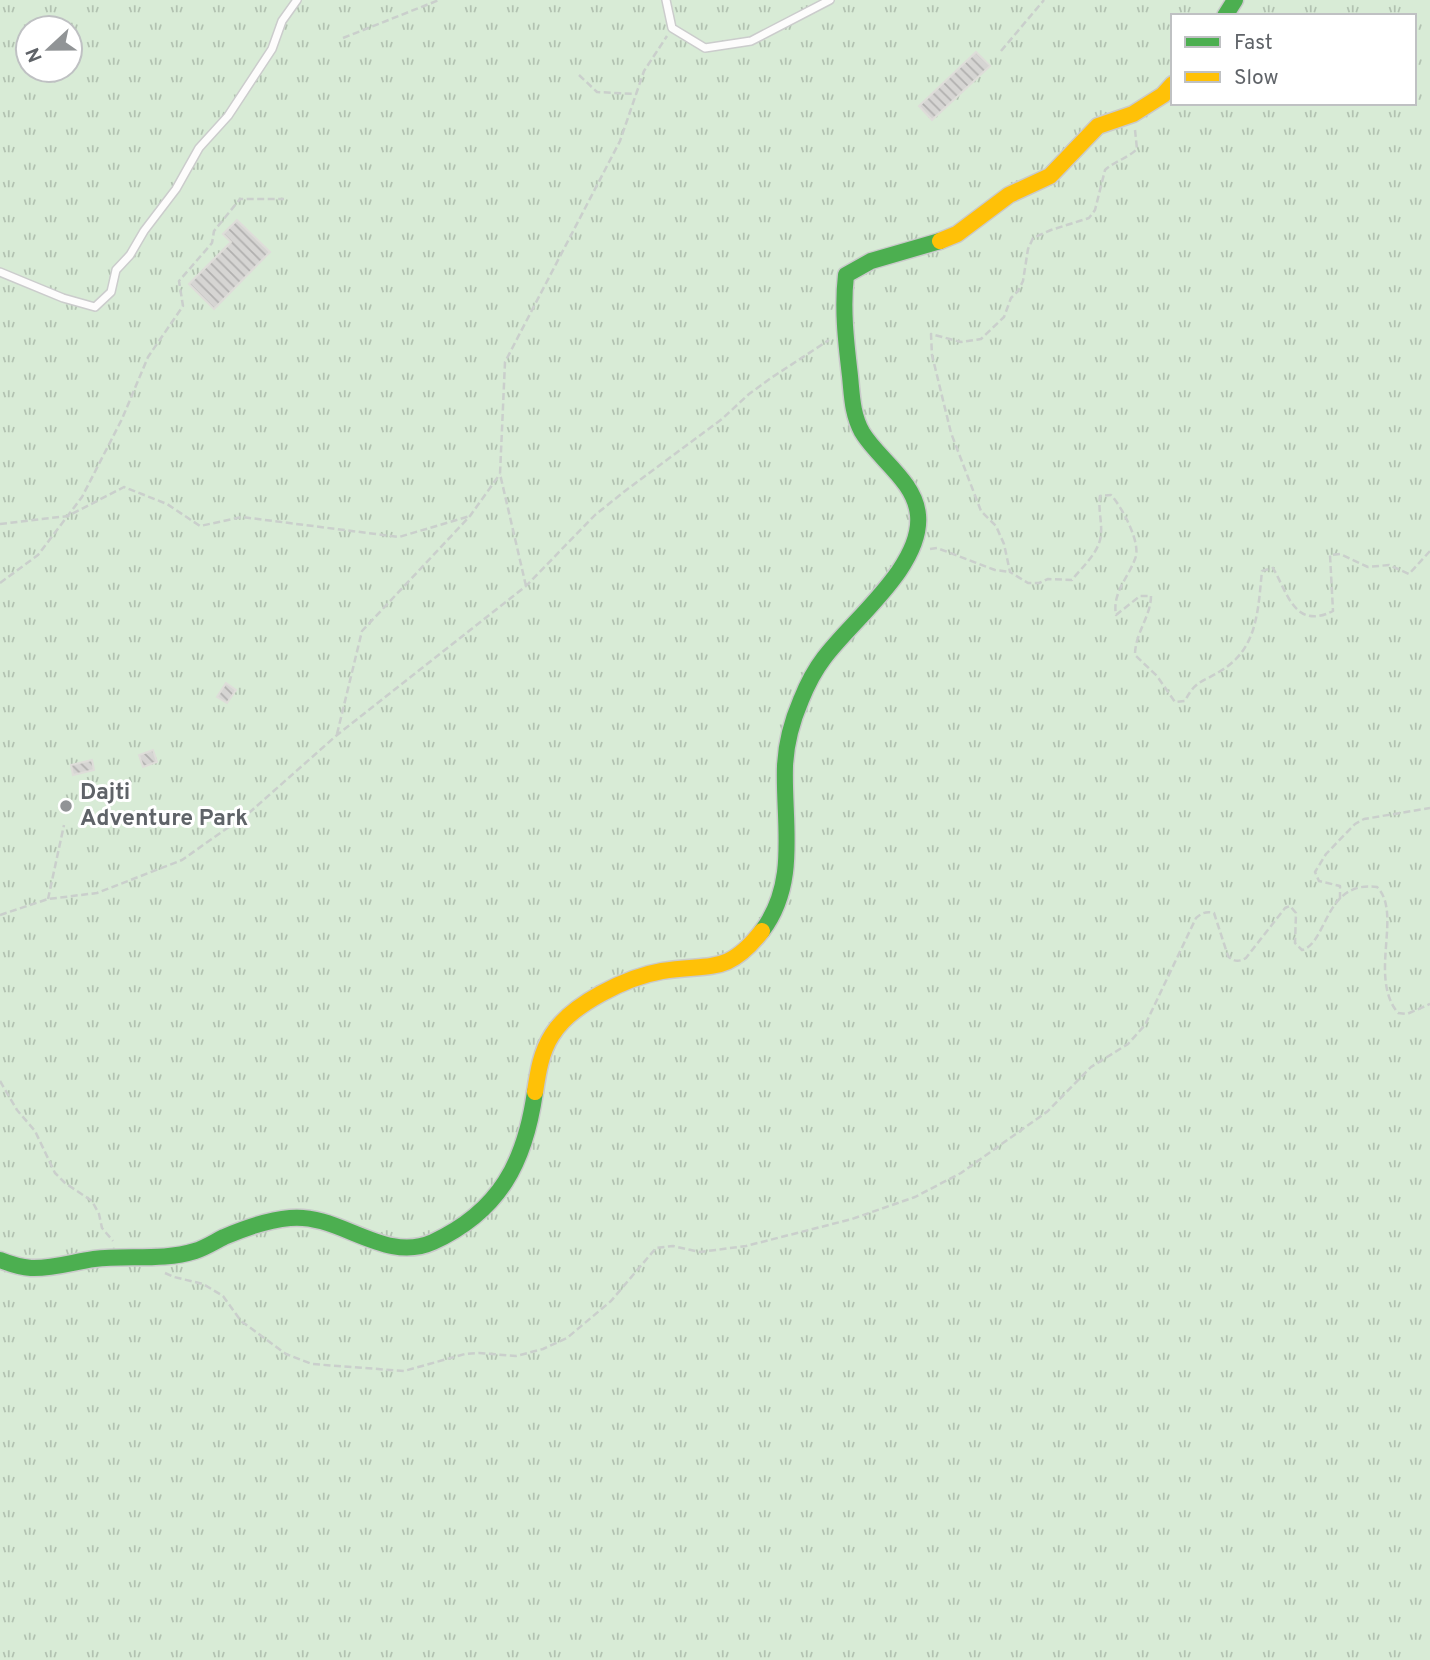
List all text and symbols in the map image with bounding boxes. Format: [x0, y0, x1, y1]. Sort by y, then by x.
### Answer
north arrow [14, 14, 84, 84]
legend [1171, 14, 1416, 105]
text: Fast [1234, 30, 1273, 57]
text: N [21, 44, 49, 65]
text: Slow [1234, 65, 1279, 92]
place label: Dajti Adventure Park [80, 779, 248, 834]
marker: Dajti Adventure Park [58, 798, 74, 814]

